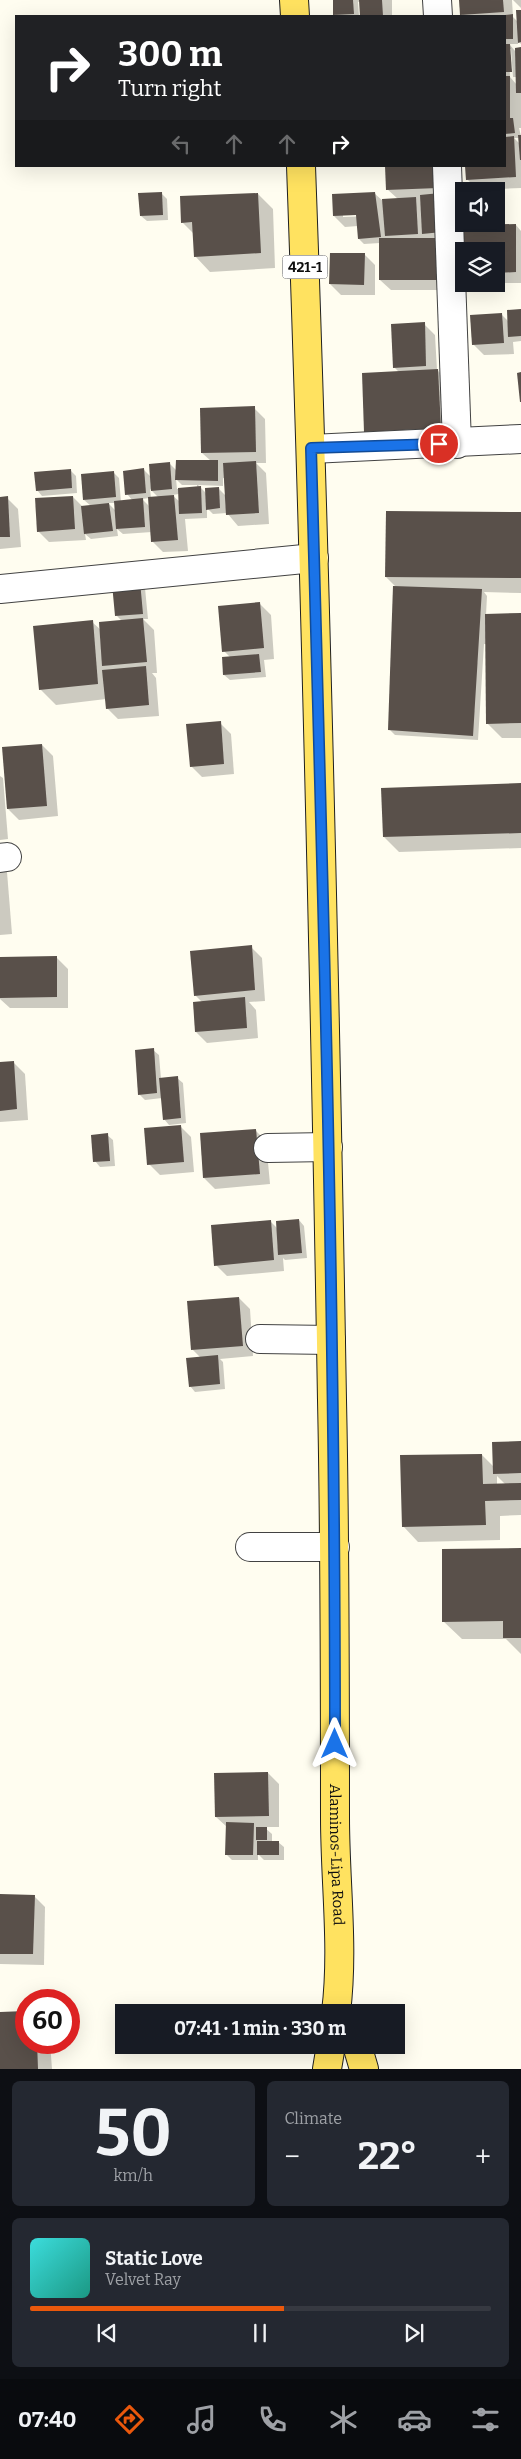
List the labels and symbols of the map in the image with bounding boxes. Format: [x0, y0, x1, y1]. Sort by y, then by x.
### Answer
road number: 421-1 [282, 256, 328, 278]
pin [418, 423, 460, 465]
position arrow [308, 1717, 360, 1769]
street label: Alaminos-Lipa Road [326, 1784, 348, 1926]
speed limit sign: 60 [15, 1989, 80, 2054]

